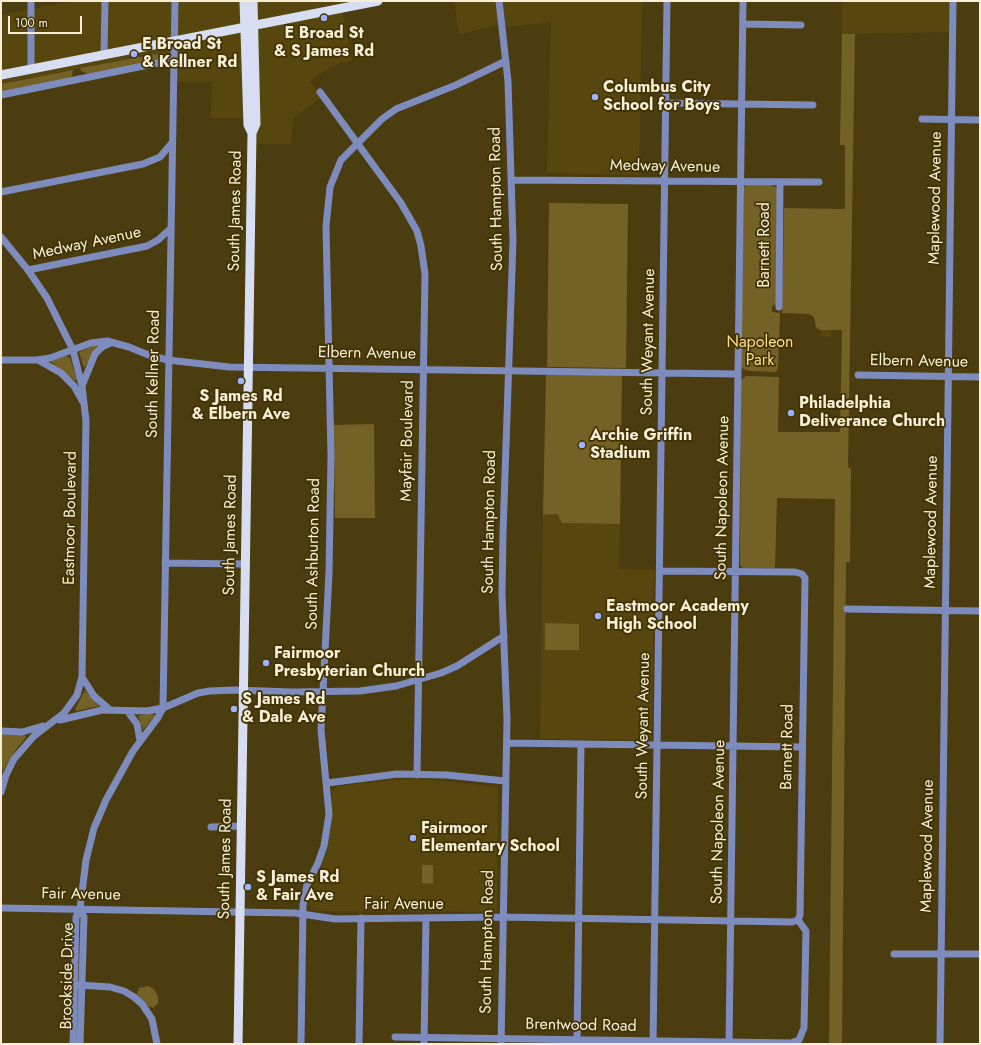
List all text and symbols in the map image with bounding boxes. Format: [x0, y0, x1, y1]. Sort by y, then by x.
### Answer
scale bar [10, 8, 84, 34]
marker: E Broad St & S James Rd [319, 13, 329, 23]
text: 100 m [15, 14, 48, 32]
place label: E Broad St & S James Rd [274, 24, 374, 62]
place label: E Broad St & Kellner Rd [142, 35, 237, 73]
marker: E Broad St & Kellner Rd [129, 49, 139, 59]
place label: Columbus City School for Boys [603, 78, 720, 116]
marker: Columbus City School for Boys [590, 92, 600, 102]
street label: South Hampton Road [486, 127, 508, 271]
street label: Maplewood Avenue [925, 131, 947, 265]
street label: South James Road [225, 150, 247, 272]
street label: Medway Avenue [610, 156, 720, 178]
street label: Barnett Road [755, 202, 775, 288]
street label: Medway Avenue [31, 223, 143, 265]
street label: South Weyant Avenue [638, 268, 660, 416]
street label: South Kellner Road [143, 310, 165, 438]
park label: Napoleon Park [726, 333, 794, 371]
street label: Elbern Avenue [318, 344, 416, 364]
street label: Elbern Avenue [870, 352, 968, 372]
marker: S James Rd & Elbern Ave [236, 376, 246, 386]
street label: Mayfair Boulevard [397, 380, 419, 502]
place label: S James Rd & Elbern Ave [192, 387, 290, 425]
place label: Philadelphia Deliverance Church [799, 394, 945, 432]
marker: Philadelphia Deliverance Church [786, 408, 796, 418]
street label: South Napoleon Avenue [712, 416, 734, 580]
place label: Archie Griffin Stadium [590, 426, 692, 464]
marker: Archie Griffin Stadium [577, 440, 587, 450]
street label: South Hampton Road [479, 450, 501, 594]
street label: Eastmoor Boulevard [60, 451, 82, 585]
street label: Maplewood Avenue [921, 455, 943, 589]
street label: South James Road [220, 474, 242, 596]
street label: South Ashburton Road [303, 478, 325, 630]
place label: Eastmoor Academy High School [606, 597, 749, 635]
marker: Eastmoor Academy High School [593, 611, 603, 621]
place label: Fairmoor Presbyterian Church [274, 644, 425, 682]
street label: South Weyant Avenue [633, 652, 655, 800]
marker: Fairmoor Presbyterian Church [261, 658, 271, 668]
place label: S James Rd & Dale Ave [242, 690, 326, 728]
marker: S James Rd & Dale Ave [229, 704, 239, 714]
street label: Barnett Road [778, 704, 798, 790]
street label: South Napoleon Avenue [708, 740, 730, 904]
street label: Maplewood Avenue [917, 779, 939, 913]
street label: South James Road [215, 798, 237, 920]
place label: Fairmoor Elementary School [421, 819, 560, 857]
marker: Fairmoor Elementary School [408, 833, 418, 843]
place label: S James Rd & Fair Ave [256, 868, 339, 906]
street label: South Hampton Road [477, 870, 499, 1014]
marker: S James Rd & Fair Ave [243, 882, 253, 892]
street label: Fair Avenue [41, 885, 121, 905]
street label: Fair Avenue [364, 895, 444, 915]
street label: Brookside Drive [57, 922, 79, 1030]
street label: Brentwood Road [525, 1015, 637, 1037]

